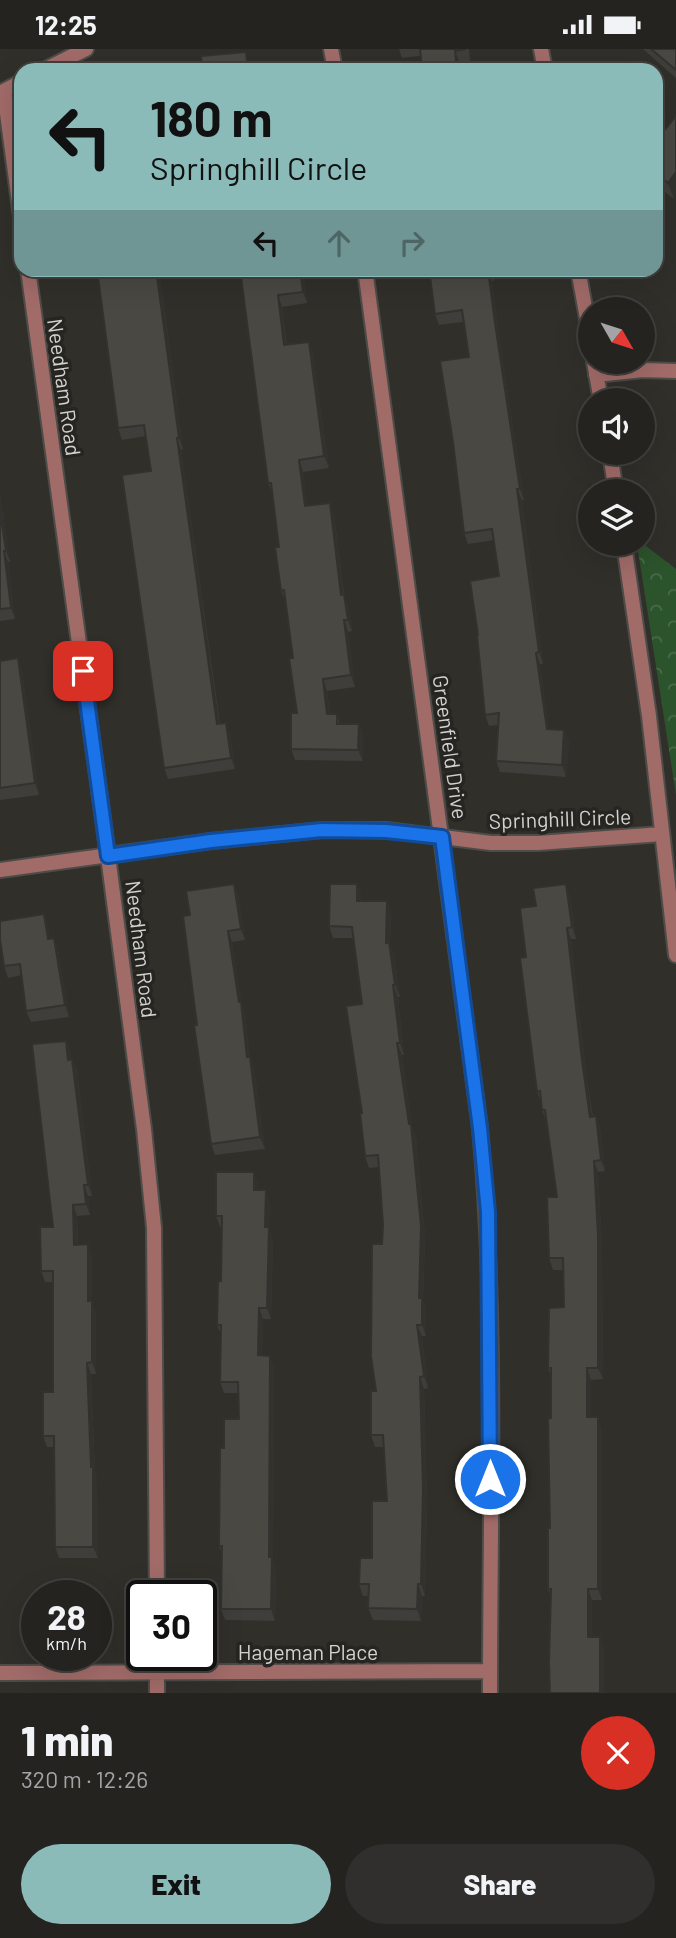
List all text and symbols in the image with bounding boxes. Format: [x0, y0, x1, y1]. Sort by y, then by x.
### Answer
text: 12:25 [35, 9, 97, 40]
text: 180 m [150, 88, 273, 147]
icon: left [35, 91, 126, 182]
text: Springhill Circle [150, 148, 367, 186]
icon: left [247, 224, 285, 262]
icon: ahead [320, 224, 358, 262]
icon: right [393, 224, 431, 262]
north arrow [578, 297, 654, 375]
map controls [578, 297, 655, 556]
street label: Needham Road [43, 317, 87, 457]
button: sound [578, 388, 655, 465]
button: layers [578, 479, 655, 556]
pin [53, 641, 113, 701]
icon: arrive [64, 652, 102, 690]
street label: Greenfield Drive [429, 673, 473, 821]
street label: Springhill Circle [488, 803, 632, 833]
street label: Needham Road [121, 879, 163, 1019]
position arrow [453, 1442, 527, 1516]
speed limit sign: 30 [126, 1580, 217, 1671]
text: 28 [47, 1595, 86, 1637]
text: km/h [46, 1632, 87, 1654]
street label: Hageman Place [238, 1639, 378, 1664]
text: 1 min [21, 1714, 113, 1764]
button: close [581, 1716, 655, 1790]
text: 320 m · 12:26 [21, 1765, 148, 1793]
button: Exit [21, 1844, 331, 1924]
button: Share [345, 1844, 655, 1924]

